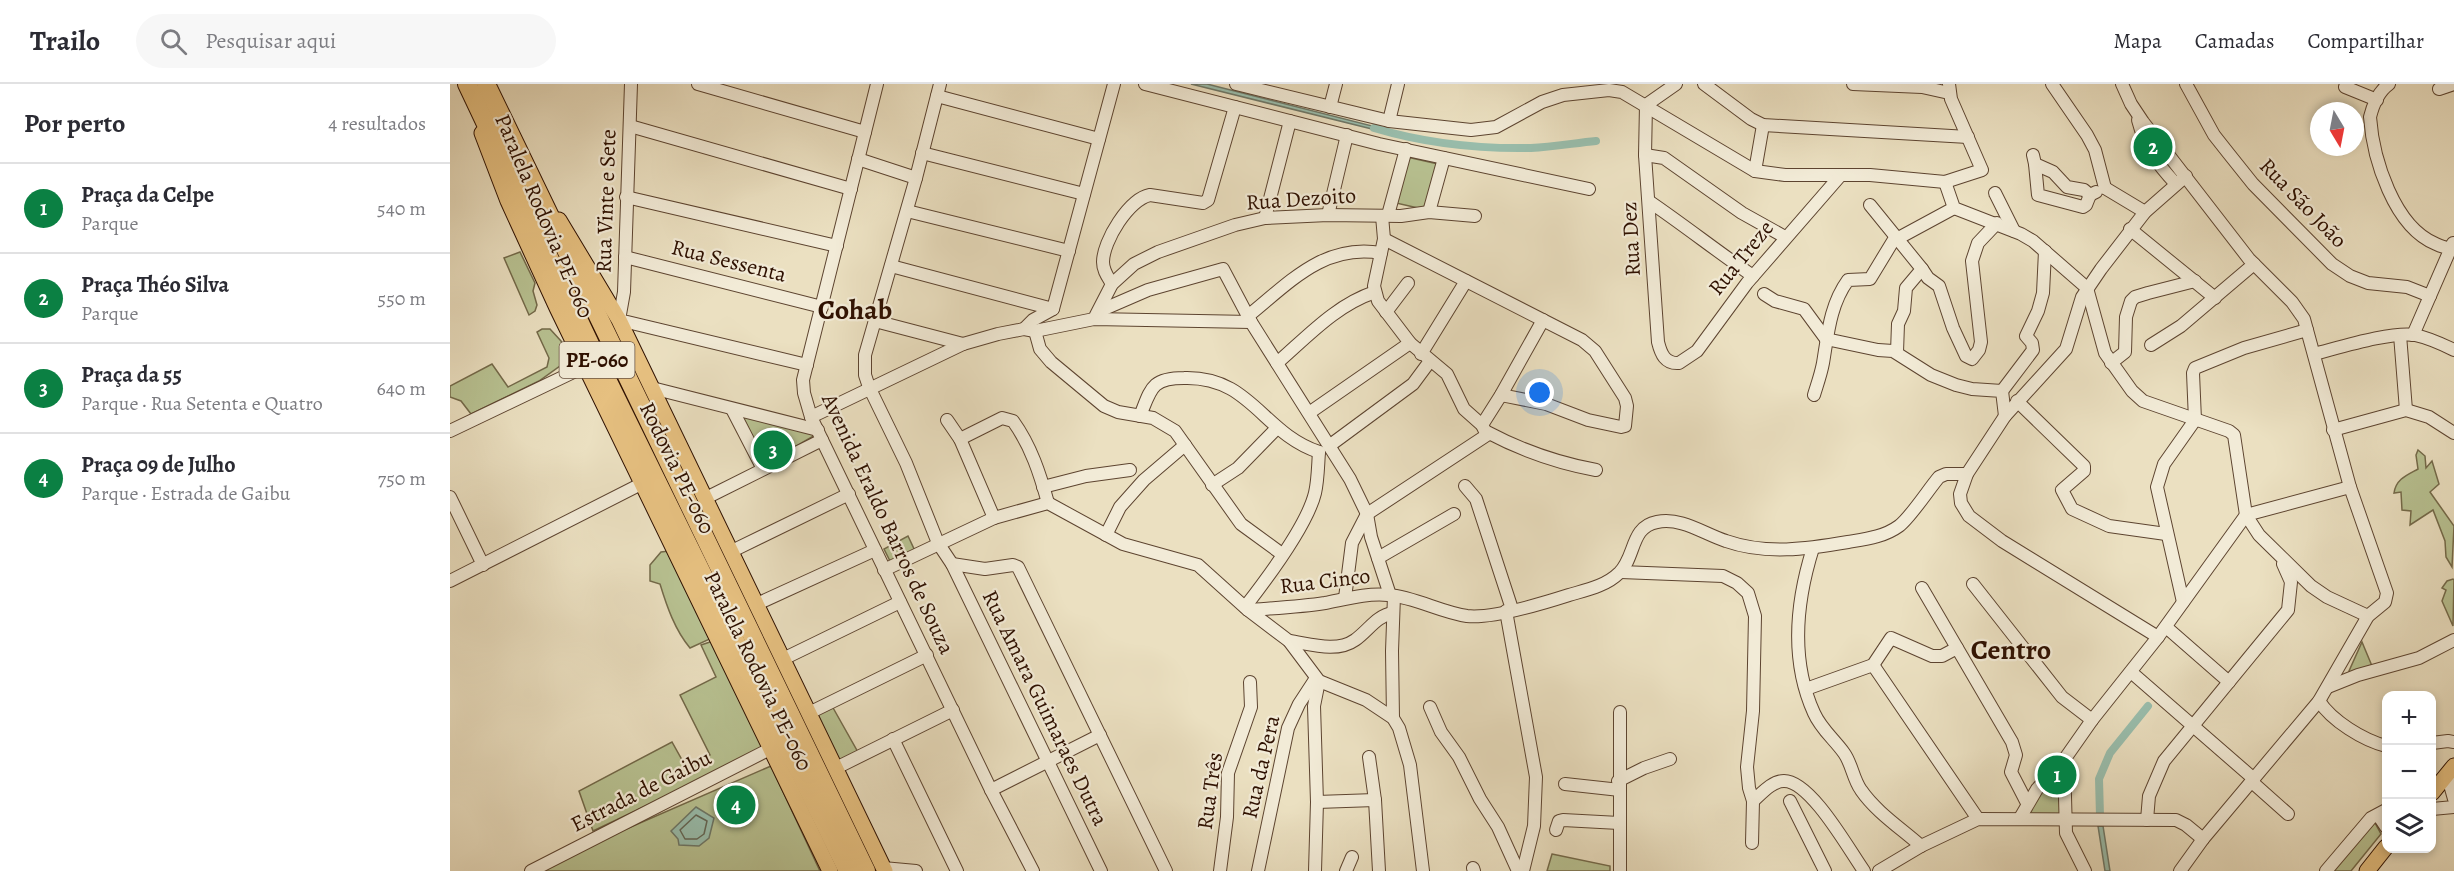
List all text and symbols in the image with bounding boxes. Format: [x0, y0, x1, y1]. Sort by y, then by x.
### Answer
search box [136, 14, 556, 68]
text: Trailo [30, 22, 100, 60]
icon: search [157, 25, 190, 58]
text: Pesquisar aqui [205, 26, 336, 56]
text: Mapa [2113, 27, 2162, 55]
text: Camadas [2195, 27, 2274, 55]
text: Compartilhar [2307, 27, 2424, 55]
north arrow [2310, 102, 2364, 156]
text: Por perto [24, 106, 125, 141]
street label: Paralela Rodovia PE-060 [487, 109, 601, 323]
text: 4 resultados [328, 110, 426, 137]
pin: 2 [2134, 124, 2172, 170]
street label: Rua Vinte e Sete [588, 129, 624, 273]
street label: Rua São João [2252, 151, 2354, 255]
text: Praça da Celpe [81, 180, 214, 210]
street label: Rua Dezoito [1245, 180, 1357, 218]
text: 1 [40, 195, 47, 222]
text: 540 m [377, 195, 426, 222]
street label: Rua Dez [1614, 201, 1648, 277]
text: Parque [81, 210, 139, 237]
street label: Rua Treze [1701, 214, 1781, 302]
street label: Rua Sessenta [668, 232, 790, 290]
text: Praça Théo Silva [81, 270, 229, 300]
text: 2 [39, 285, 48, 312]
text: 550 m [378, 285, 426, 312]
district label: Cohab [818, 291, 892, 329]
text: Parque [81, 300, 139, 327]
road number: PE-060 [560, 342, 634, 378]
text: Praça da 55 [81, 360, 182, 390]
text: 3 [39, 375, 48, 402]
text: 640 m [376, 375, 426, 402]
your location [1525, 378, 1554, 407]
street label: Avenida Eraldo Barros de Souza [814, 388, 962, 660]
text: Parque · Rua Setenta e Quatro [81, 390, 323, 417]
street label: Rodovia PE-060 [632, 397, 722, 539]
pin: 3 [754, 428, 792, 472]
text: Praça 09 de Julho [81, 450, 236, 480]
text: 4 [39, 465, 48, 492]
text: 750 m [378, 465, 426, 492]
text: Parque · Estrada de Gaibu [81, 480, 290, 507]
street label: Rua Cinco [1278, 561, 1372, 601]
street label: Paralela Rodovia PE-060 [697, 566, 819, 776]
street label: Rua Amara Guimaraes Dutra [975, 585, 1115, 831]
district label: Centro [1971, 631, 2051, 669]
map controls [2382, 691, 2436, 853]
button: + [2382, 691, 2436, 745]
street label: Rua da Pera [1235, 712, 1288, 822]
street label: Estrada de Gaibu [566, 743, 716, 839]
button: − [2382, 745, 2436, 799]
street label: Rua Três [1190, 751, 1230, 831]
pin: 1 [2038, 752, 2076, 798]
pin: 4 [716, 782, 756, 828]
button: layers [2382, 799, 2436, 853]

